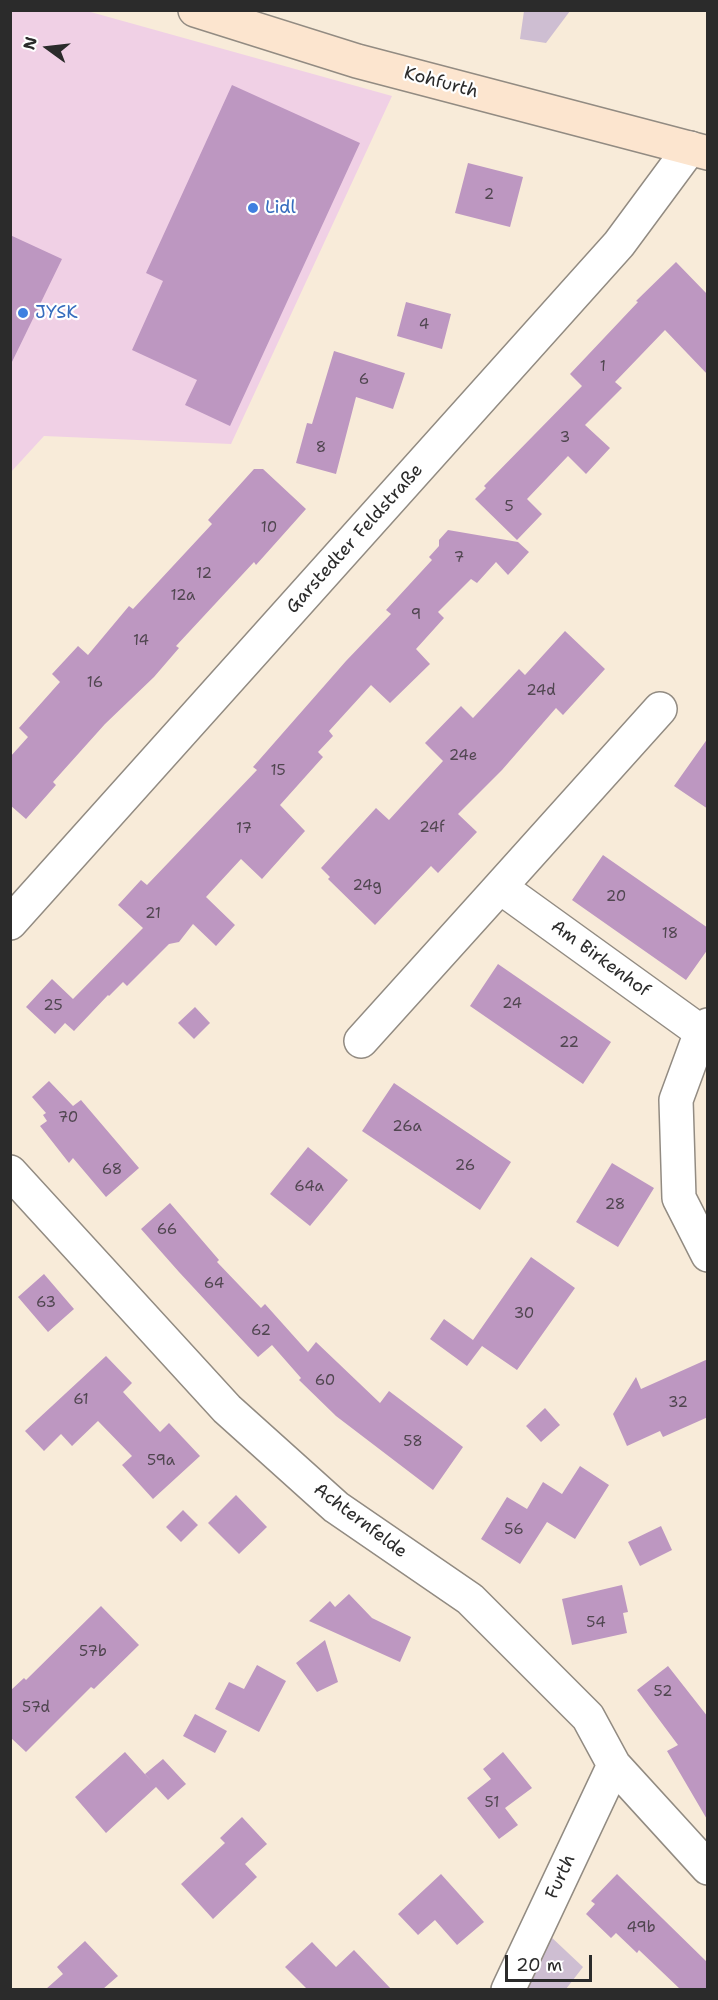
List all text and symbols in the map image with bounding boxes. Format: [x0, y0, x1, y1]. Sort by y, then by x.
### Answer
north arrow [18, 18, 78, 78]
text: N [18, 34, 42, 52]
street label: Kohfurth [402, 63, 480, 103]
house number: 2 [484, 186, 494, 204]
place label: Lidl [265, 197, 296, 219]
marker: Lidl [246, 201, 260, 215]
place label: JYSK [35, 302, 78, 324]
marker: JYSK [16, 306, 30, 320]
house number: 4 [419, 316, 429, 334]
house number: 1 [600, 358, 606, 376]
house number: 6 [359, 371, 369, 389]
house number: 3 [560, 429, 570, 447]
house number: 8 [316, 439, 326, 457]
street label: Garstedter Feldstraße [282, 460, 428, 618]
house number: 5 [504, 498, 514, 516]
house number: 10 [261, 519, 277, 537]
house number: 7 [454, 549, 464, 567]
house number: 12 [196, 565, 212, 583]
house number: 12a [171, 587, 195, 605]
house number: 9 [411, 606, 421, 624]
house number: 14 [133, 632, 149, 650]
house number: 16 [87, 674, 103, 692]
house number: 24d [526, 682, 556, 700]
house number: 24e [449, 747, 477, 765]
house number: 15 [270, 762, 286, 780]
house number: 24f [419, 819, 445, 837]
house number: 17 [236, 820, 252, 838]
house number: 24g [352, 877, 382, 895]
house number: 20 [606, 888, 626, 906]
house number: 21 [145, 905, 161, 923]
street label: Am Birkenhof [546, 916, 654, 1002]
house number: 18 [662, 925, 678, 943]
house number: 24 [502, 995, 522, 1013]
house number: 25 [43, 997, 63, 1015]
house number: 22 [559, 1034, 579, 1052]
house number: 70 [58, 1109, 78, 1127]
house number: 26a [392, 1118, 422, 1136]
house number: 26 [455, 1157, 475, 1175]
house number: 68 [102, 1161, 122, 1179]
house number: 64a [294, 1178, 324, 1196]
house number: 28 [605, 1196, 625, 1214]
house number: 66 [157, 1221, 177, 1239]
house number: 64 [204, 1275, 224, 1293]
house number: 63 [36, 1294, 56, 1312]
house number: 30 [514, 1305, 534, 1323]
house number: 62 [251, 1322, 271, 1340]
house number: 60 [315, 1372, 335, 1390]
house number: 61 [73, 1391, 89, 1409]
house number: 32 [668, 1394, 688, 1412]
house number: 58 [403, 1433, 423, 1451]
house number: 59a [147, 1452, 175, 1470]
street label: Achternfelde [309, 1479, 411, 1563]
house number: 56 [504, 1521, 524, 1539]
house number: 54 [586, 1614, 606, 1632]
house number: 57b [79, 1643, 107, 1661]
house number: 52 [654, 1683, 672, 1701]
house number: 57d [22, 1699, 50, 1717]
house number: 51 [485, 1794, 499, 1812]
street label: Furth [541, 1851, 581, 1903]
house number: 49b [626, 1919, 656, 1937]
scale bar [508, 1943, 595, 1981]
text: 20 m [516, 1953, 562, 1977]

